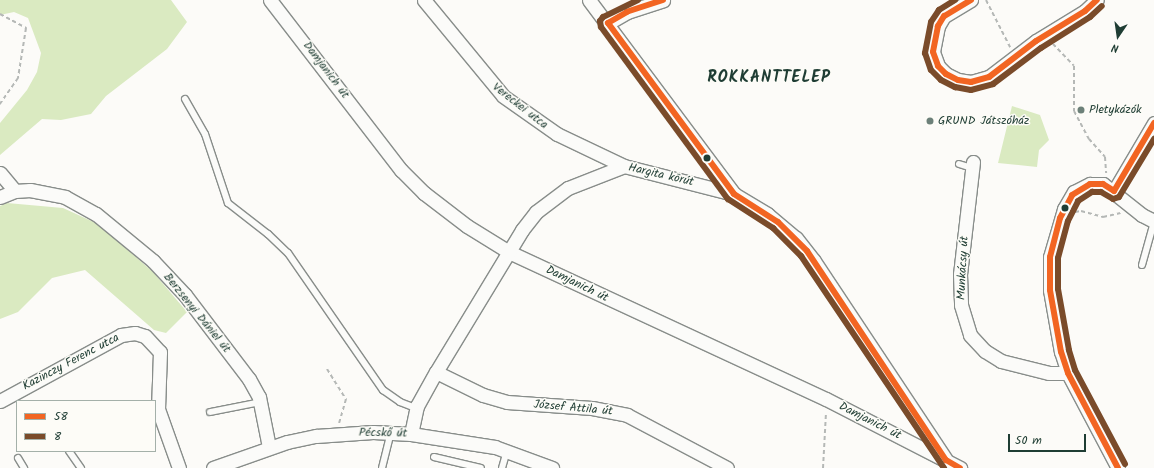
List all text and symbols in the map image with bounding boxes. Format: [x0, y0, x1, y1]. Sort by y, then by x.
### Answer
north arrow [1098, 16, 1138, 56]
text: N [1110, 38, 1121, 57]
street label: Damjanich út [300, 39, 352, 101]
district label: ROKKANTTELEP [707, 68, 831, 88]
street label: Vereckei utca [489, 80, 551, 132]
place label: Pletykázók [1089, 103, 1142, 117]
marker: Pletykázók [1076, 105, 1086, 115]
place label: GRUND Játszóház [938, 114, 1029, 128]
marker: GRUND Játszóház [925, 116, 935, 126]
unlabelled marker [702, 153, 712, 163]
street label: Hargita körút [627, 160, 695, 190]
unlabelled marker [1060, 203, 1070, 213]
street label: Munkácsy út [954, 236, 972, 300]
street label: Damjanich út [543, 263, 611, 305]
street label: Berzsenyi Dániel út [160, 270, 234, 356]
street label: Kazinczy Ferenc utca [20, 330, 122, 394]
street label: József Attila út [533, 397, 613, 419]
street label: Damjanich út [837, 399, 903, 443]
legend [16, 400, 156, 452]
text: 58 [54, 407, 68, 426]
street label: Pécskő út [359, 425, 407, 441]
scale bar [1010, 426, 1088, 452]
text: 8 [54, 427, 61, 446]
text: 50 m [1015, 431, 1042, 450]

